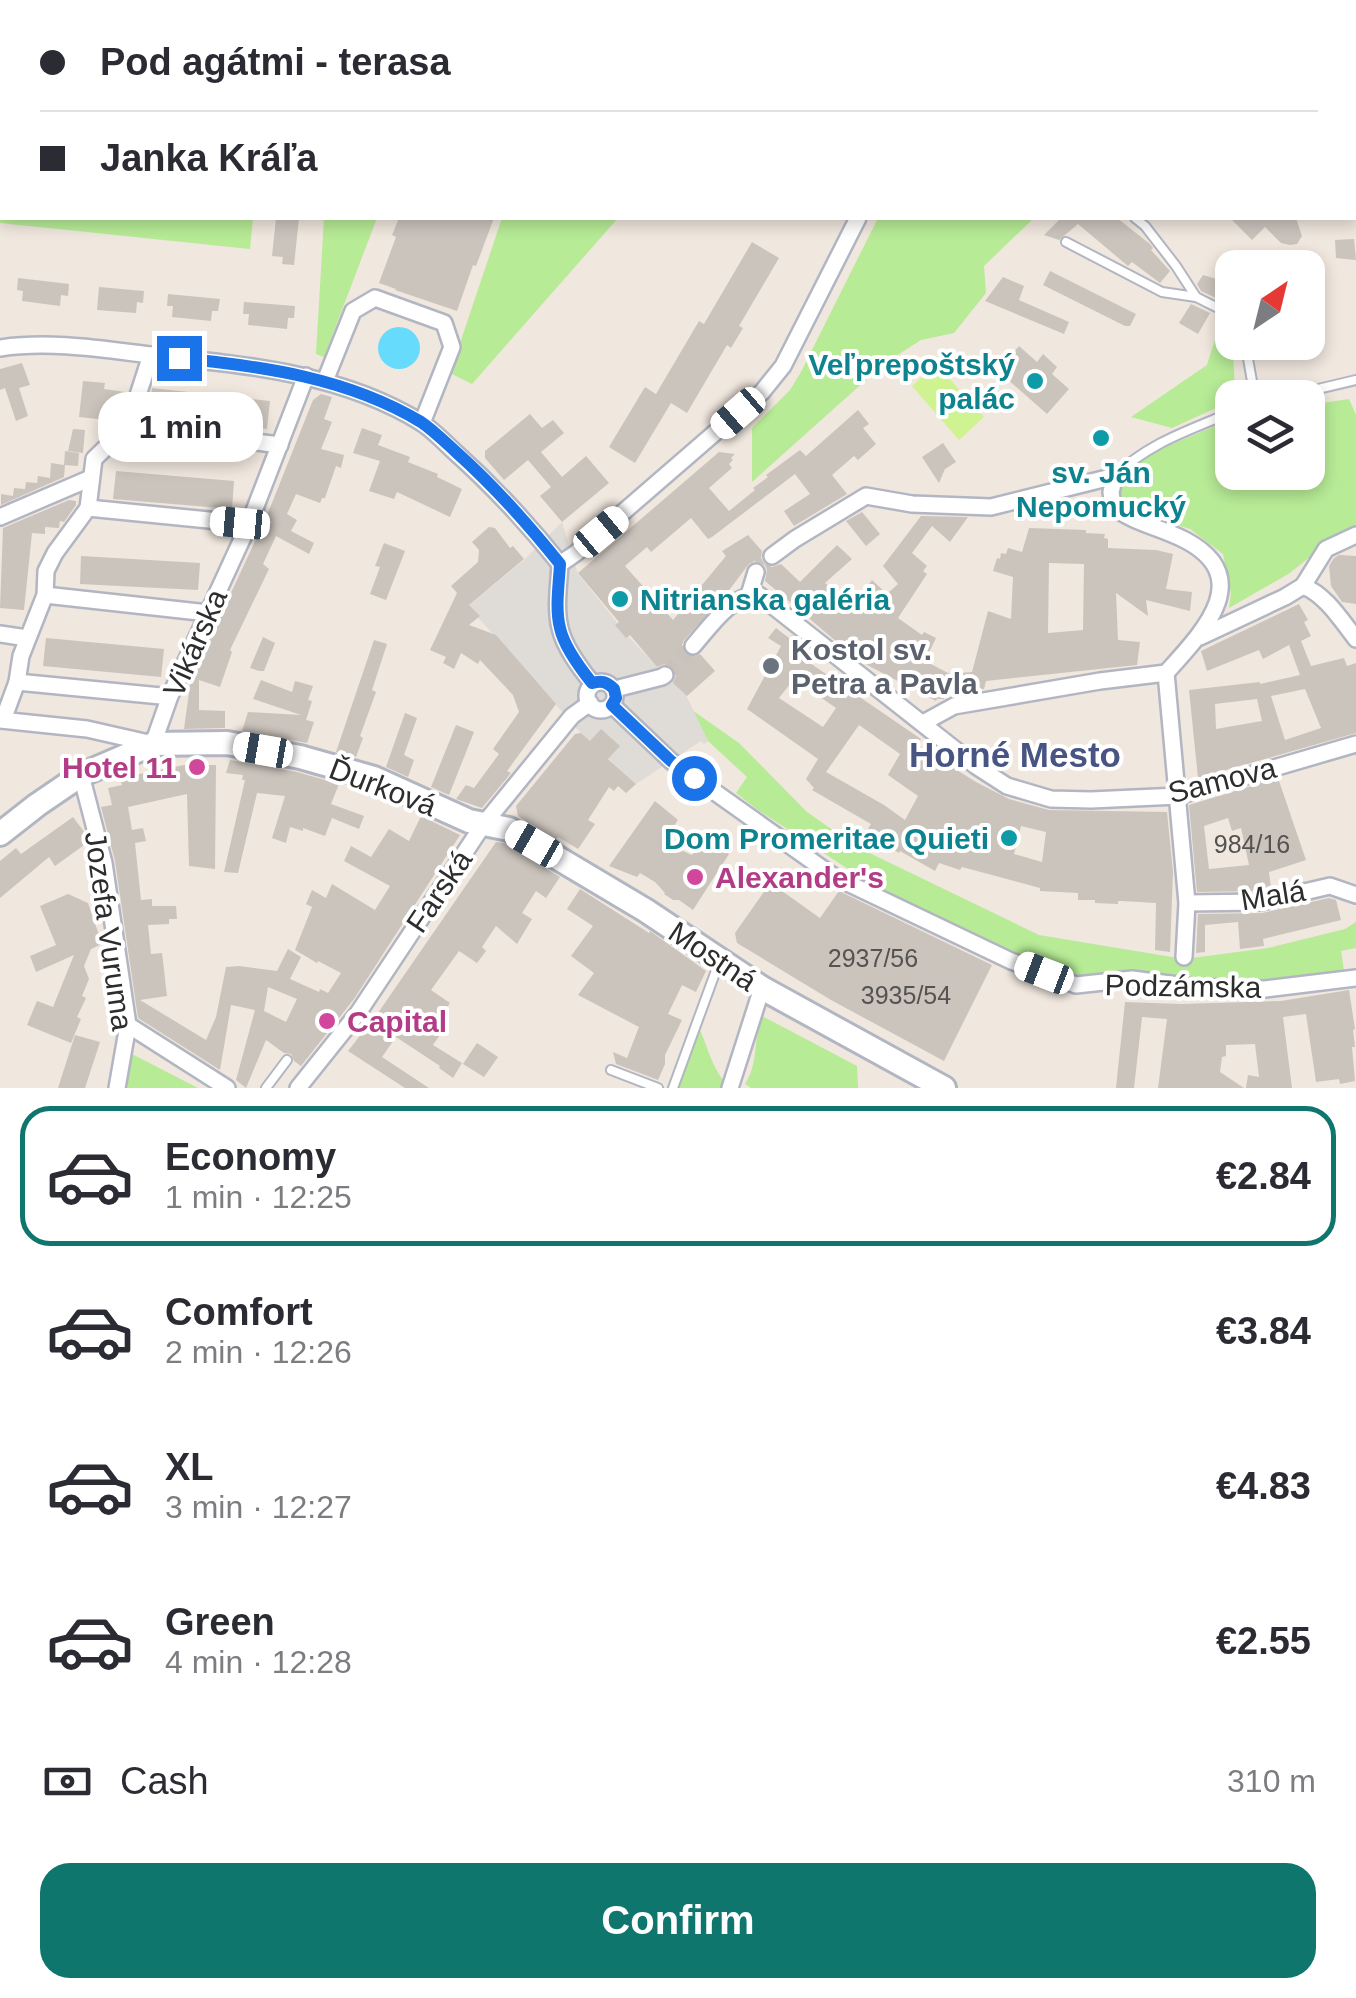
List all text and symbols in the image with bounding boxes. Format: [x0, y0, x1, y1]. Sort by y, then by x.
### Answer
text: Pod agátmi - terasa [100, 41, 451, 83]
text: Janka Kráľa [100, 137, 317, 179]
north arrow [1215, 250, 1325, 360]
map controls [1215, 250, 1325, 490]
route end [157, 336, 202, 381]
place label: Veľprepoštský palác [808, 348, 1015, 415]
marker: Veľprepoštský palác [1024, 370, 1046, 392]
button: layers [1215, 380, 1325, 490]
car [706, 382, 770, 444]
callout: 1 min [96, 393, 262, 463]
text: 1 min [139, 409, 222, 445]
marker: sv. Ján Nepomucký [1090, 427, 1112, 449]
place label: sv. Ján Nepomucký [1016, 456, 1186, 523]
car [568, 501, 634, 563]
car [209, 505, 271, 541]
place label: Nitrianska galéria [640, 583, 890, 616]
street label: Vikárska [157, 584, 233, 702]
marker: Nitrianska galéria [609, 588, 631, 610]
place label: Kostol sv. Petra a Pavla [791, 633, 978, 700]
marker: Kostol sv. Petra a Pavla [760, 655, 782, 677]
car [231, 730, 295, 770]
district label: Horné Mesto [909, 735, 1121, 774]
place label: Hotel 11 [62, 751, 177, 784]
street label: Samova [1165, 751, 1280, 809]
street label: Ďurková [325, 752, 441, 823]
marker: Hotel 11 [186, 756, 208, 778]
route start [672, 756, 717, 801]
car [501, 816, 567, 872]
place label: Dom Promeritae Quieti [664, 822, 989, 855]
marker: Dom Promeritae Quieti [998, 827, 1020, 849]
street label: Jozefa Vuruma [79, 829, 139, 1033]
house number: 984/16 [1214, 830, 1290, 858]
street label: Farská [400, 844, 478, 938]
place label: Alexander's [715, 861, 884, 894]
marker: Alexander's [684, 866, 706, 888]
street label: Malá [1238, 874, 1308, 916]
street label: Mostná [663, 915, 763, 997]
house number: 2937/56 [828, 944, 918, 972]
car [1011, 948, 1077, 998]
street label: Podzámska [1104, 968, 1262, 1004]
house number: 3935/54 [861, 981, 951, 1009]
place label: Capital [347, 1005, 447, 1038]
marker: Capital [316, 1010, 338, 1032]
icon: car [45, 1131, 135, 1221]
text: Economy [165, 1136, 336, 1178]
text: €2.84 [1216, 1155, 1311, 1197]
text: 1 min · 12:25 [165, 1179, 352, 1215]
icon: car [45, 1286, 135, 1376]
text: Comfort [165, 1291, 313, 1333]
text: €3.84 [1216, 1310, 1311, 1352]
text: 2 min · 12:26 [165, 1334, 352, 1370]
icon: car [45, 1441, 135, 1531]
text: XL [165, 1446, 214, 1488]
text: €4.83 [1216, 1465, 1311, 1507]
text: 3 min · 12:27 [165, 1489, 352, 1525]
icon: car [45, 1596, 135, 1686]
text: Green [165, 1601, 275, 1643]
text: €2.55 [1216, 1620, 1311, 1662]
text: 4 min · 12:28 [165, 1644, 352, 1680]
icon: cash [40, 1754, 95, 1809]
text: Cash [120, 1760, 209, 1802]
text: 310 m [1227, 1763, 1316, 1799]
button: Confirm [40, 1863, 1316, 1978]

